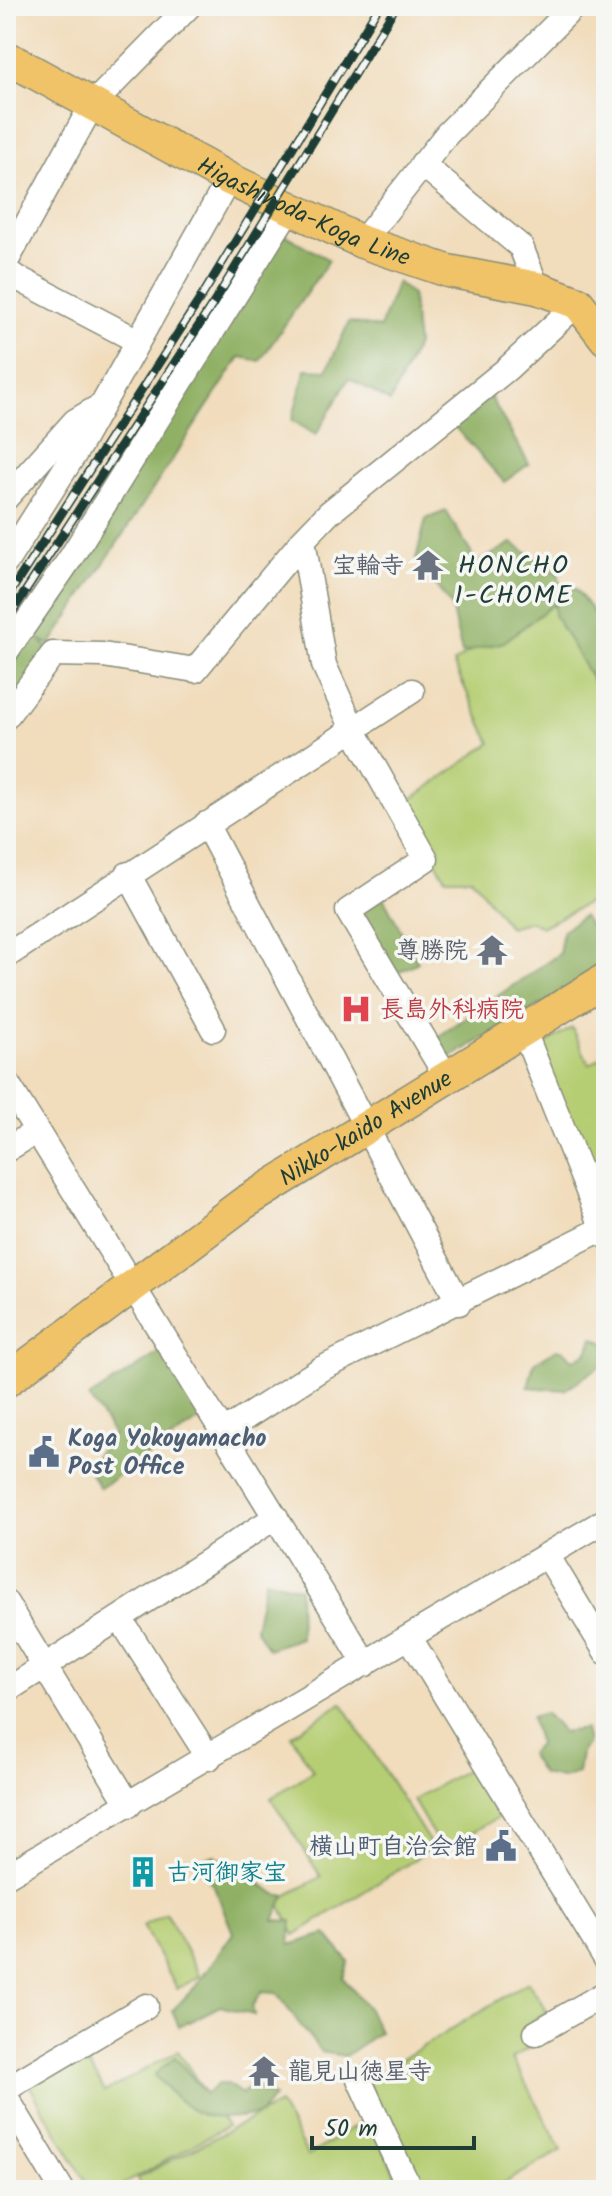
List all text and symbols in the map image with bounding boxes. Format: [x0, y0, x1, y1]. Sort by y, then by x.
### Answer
street label: Higashinoda-Koga Line [189, 147, 415, 278]
district label: HONCHO 1-CHOME [455, 545, 573, 617]
place label: 宝輪寺 [332, 547, 404, 586]
temple icon: 宝輪寺 [411, 548, 445, 582]
place label: 尊勝院 [396, 932, 468, 971]
temple icon: 尊勝院 [475, 933, 509, 967]
place label: 長島外科病院 [380, 991, 524, 1030]
hospital icon: 長島外科病院 [339, 992, 373, 1026]
street label: Nikko-kaido Avenue [272, 1060, 461, 1198]
place label: Koga Yokoyamacho Post Office [68, 1420, 266, 1487]
public building icon: Koga Yokoyamacho Post Office [27, 1435, 61, 1469]
place label: 横山町自治会館 [309, 1828, 477, 1867]
public building icon: 横山町自治会館 [484, 1829, 518, 1863]
place label: 古河御家宝 [167, 1854, 287, 1893]
building icon: 古河御家宝 [126, 1855, 160, 1889]
place label: 龍見山徳星寺 [288, 2053, 432, 2092]
temple icon: 龍見山徳星寺 [247, 2054, 281, 2088]
scale bar [312, 2100, 474, 2150]
text: 50 m [324, 2110, 378, 2149]

